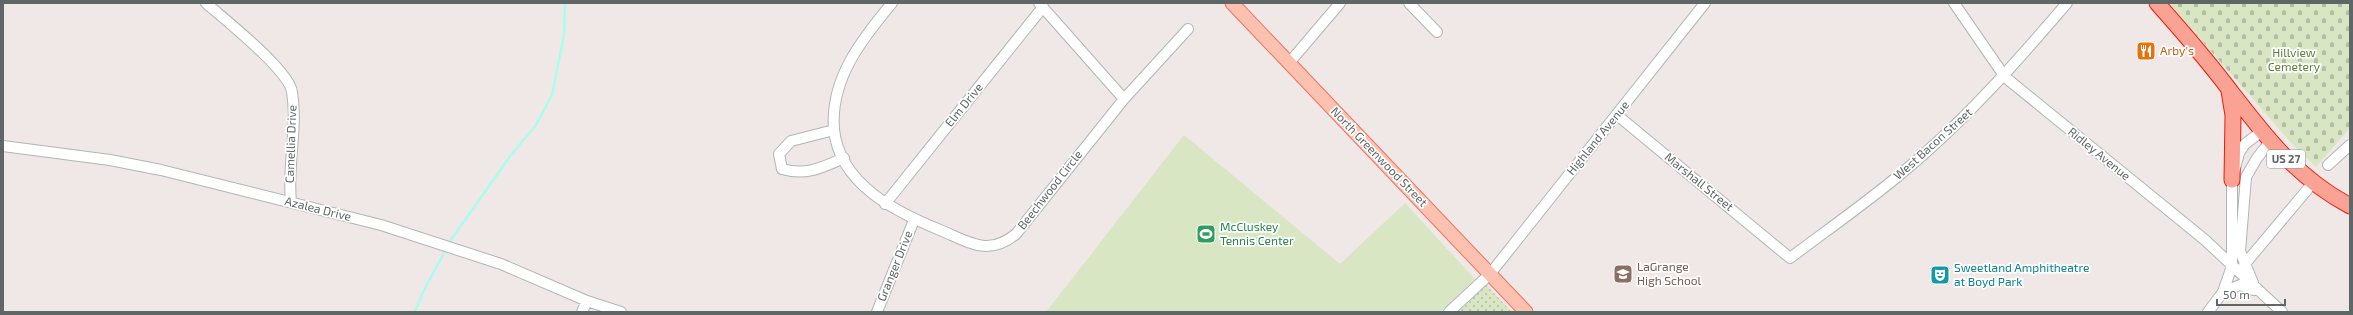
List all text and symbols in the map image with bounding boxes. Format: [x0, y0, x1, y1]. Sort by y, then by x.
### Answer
restaurant icon: Arby's [2135, 40, 2157, 62]
place label: Arby's [2160, 43, 2194, 57]
park label: Hillview Cemetery [2268, 45, 2321, 73]
street label: Elm Drive [941, 80, 985, 129]
street label: Highland Avenue [1563, 98, 1631, 177]
street label: North Greenwood Street [1329, 104, 1431, 209]
street label: West Bacon Street [1890, 104, 1975, 182]
street label: Camellia Drive [282, 105, 298, 183]
street label: Ridley Avenue [2066, 124, 2134, 183]
street label: Beechwood Circle [1014, 147, 1084, 232]
street label: Marshall Street [1662, 149, 1737, 213]
road number: US 27 [2267, 150, 2305, 168]
street label: Azalea Drive [284, 193, 353, 223]
place label: McCluskey Tennis Center [1220, 219, 1294, 247]
sports icon: McCluskey Tennis Center [1195, 223, 1217, 245]
street label: Granger Drive [874, 228, 915, 303]
place label: LaGrange High School [1637, 259, 1702, 287]
place label: Sweetland Amphitheatre at Boyd Park [1954, 260, 2090, 288]
school or university icon: LaGrange High School [1612, 263, 1634, 285]
theatre icon: Sweetland Amphitheatre at Boyd Park [1929, 264, 1951, 286]
scale bar [2217, 281, 2285, 307]
text: 50 m [2223, 287, 2250, 301]

